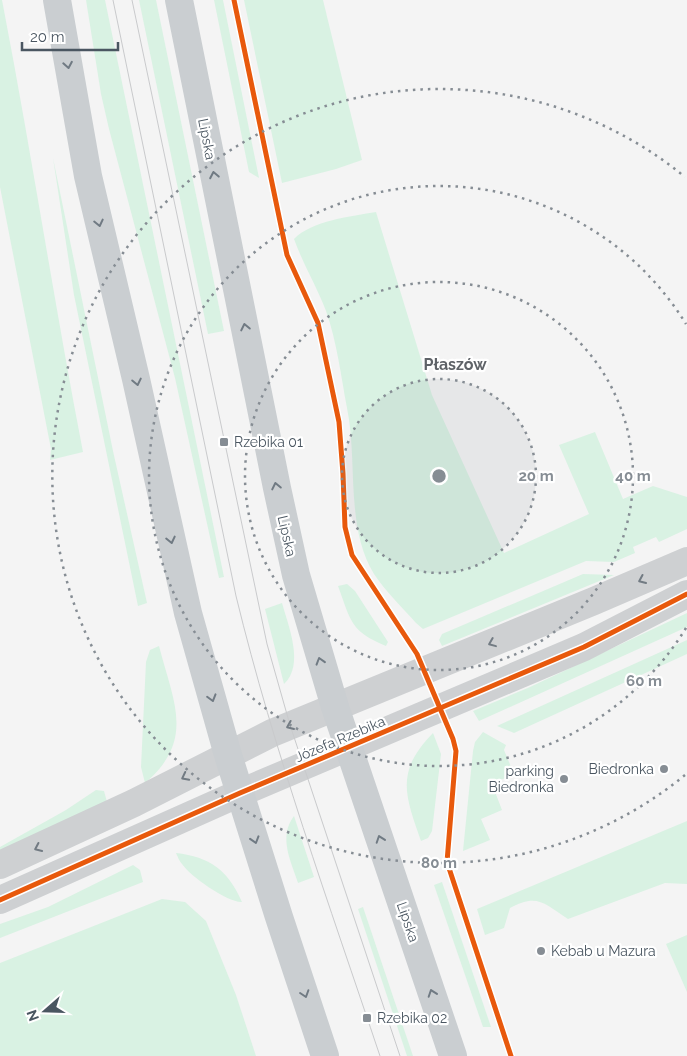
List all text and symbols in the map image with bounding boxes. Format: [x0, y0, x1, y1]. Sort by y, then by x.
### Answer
scale bar [22, 20, 119, 52]
text: 20 m [30, 28, 65, 46]
one-way arrow [62, 61, 72, 70]
street label: Lipska [195, 117, 219, 161]
one-way arrow [209, 171, 219, 180]
one-way arrow [93, 219, 104, 228]
one-way arrow [240, 322, 250, 331]
district label: Płaszów [423, 355, 487, 374]
one-way arrow [131, 377, 141, 386]
place label: Rzebika 01 [234, 434, 303, 450]
marker: Rzebika 01 [218, 436, 230, 448]
centre of rings [430, 467, 448, 485]
text: 20 m [518, 467, 554, 485]
text: 40 m [615, 467, 651, 485]
one-way arrow [272, 482, 282, 491]
street label: Lipska [275, 514, 299, 558]
one-way arrow [165, 536, 176, 545]
one-way arrow [638, 574, 647, 585]
one-way arrow [488, 636, 497, 647]
one-way arrow [316, 657, 326, 665]
text: 60 m [626, 672, 662, 690]
one-way arrow [206, 693, 216, 701]
street label: Józefa Rzebika [293, 713, 387, 765]
one-way arrow [286, 719, 295, 730]
place label: Biedronka [588, 761, 654, 777]
place label: parking Biedronka [488, 763, 554, 795]
marker: Biedronka [658, 763, 670, 775]
one-way arrow [181, 771, 190, 781]
marker: parking Biedronka [558, 773, 570, 785]
one-way arrow [249, 835, 259, 843]
one-way arrow [376, 836, 386, 844]
one-way arrow [34, 841, 43, 852]
text: 80 m [421, 854, 457, 872]
street label: Lipska [394, 900, 422, 944]
place label: Kebab u Mazura [551, 943, 656, 959]
marker: Kebab u Mazura [535, 945, 547, 957]
north arrow [20, 986, 70, 1036]
one-way arrow [299, 989, 309, 998]
one-way arrow [428, 990, 438, 998]
text: N [23, 1008, 42, 1023]
place label: Rzebika 02 [377, 1010, 447, 1026]
marker: Rzebika 02 [361, 1012, 373, 1024]

